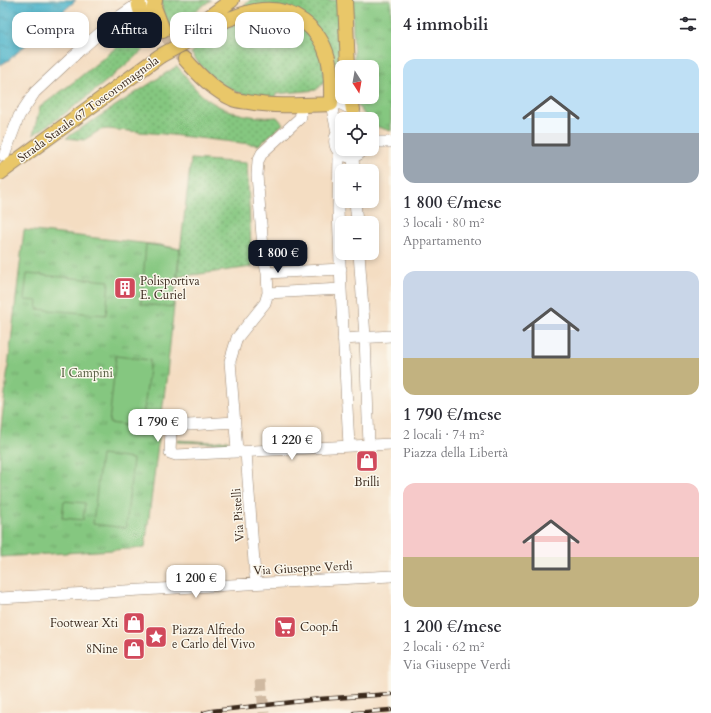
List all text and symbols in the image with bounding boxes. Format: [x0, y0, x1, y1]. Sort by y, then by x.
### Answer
chip: Compra [12, 12, 89, 48]
chip: Affitta [97, 12, 162, 48]
chip: Filtri [170, 12, 227, 48]
chip: Nuovo [235, 12, 304, 48]
text: 4 immobili [403, 13, 488, 36]
icon: filters [677, 13, 699, 35]
street label: Strada Statale 67 Toscoromagnola [14, 52, 163, 166]
north arrow [335, 60, 379, 104]
map controls [335, 60, 379, 260]
icon: home [515, 85, 587, 157]
button: locate [335, 112, 379, 156]
button: + [335, 164, 379, 208]
text: 1 800 €/mese [403, 191, 502, 214]
text: 3 locali · 80 m² [403, 214, 484, 232]
button: − [335, 216, 379, 260]
text: Appartamento [403, 232, 482, 250]
pin: 1 800 € [241, 240, 315, 274]
text: 1 800 € [257, 244, 299, 262]
place label: Polisportiva E. Curiel [140, 273, 201, 303]
building icon: Polisportiva E. Curiel [112, 275, 138, 301]
icon: home [515, 297, 587, 369]
park label: I Campini [61, 365, 114, 381]
text: 1 790 €/mese [403, 403, 502, 426]
pin: 1 790 € [121, 409, 195, 443]
text: 1 790 € [137, 413, 179, 431]
text: 2 locali · 74 m² [403, 426, 484, 444]
pin: 1 220 € [255, 427, 329, 461]
text: 1 220 € [271, 431, 313, 449]
text: Piazza della Libertà [403, 444, 508, 462]
shop icon: Brilli [354, 448, 380, 474]
place label: Brilli [354, 474, 380, 490]
street label: Via Pistelli [228, 487, 248, 542]
icon: home [515, 509, 587, 581]
street label: Via Giuseppe Verdi [253, 557, 354, 579]
pin: 1 200 € [159, 565, 233, 599]
text: 1 200 € [175, 569, 217, 587]
shop icon: Footwear Xti [121, 610, 147, 636]
supermarket icon: Coop.fi [272, 614, 298, 640]
place label: Footwear Xti [50, 615, 119, 631]
text: 1 200 €/mese [403, 615, 502, 638]
place label: Coop.fi [300, 619, 339, 635]
place label: Piazza Alfredo e Carlo del Vivo [172, 622, 256, 652]
place icon: Piazza Alfredo e Carlo del Vivo [143, 624, 169, 650]
shop icon: 8Nine [121, 636, 147, 662]
text: 2 locali · 62 m² [403, 638, 484, 656]
place label: 8Nine [86, 641, 118, 657]
text: Via Giuseppe Verdi [403, 656, 511, 674]

